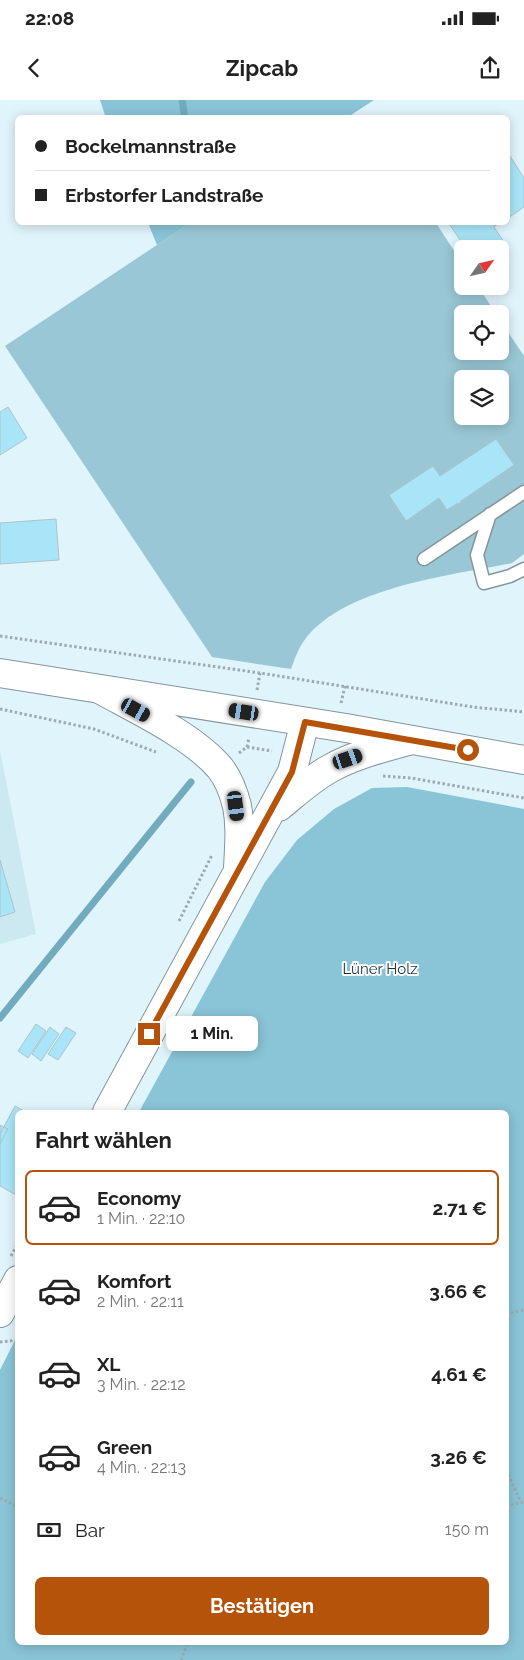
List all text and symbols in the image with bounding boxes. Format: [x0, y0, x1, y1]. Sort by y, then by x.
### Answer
text: 22:08 [25, 7, 74, 29]
icon: back [20, 54, 48, 82]
icon: share [476, 54, 504, 82]
text: Zipcab [226, 55, 298, 81]
text: Bockelmannstraße [65, 135, 236, 157]
text: Erbstorfer Landstraße [65, 184, 263, 206]
north arrow [454, 240, 509, 295]
map controls [454, 240, 509, 425]
button: locate [454, 305, 509, 360]
button: layers [454, 370, 509, 425]
car [119, 696, 152, 724]
car [228, 702, 259, 722]
route start [457, 739, 479, 761]
car [331, 747, 364, 771]
car [226, 790, 245, 822]
park label: Lüner Holz [342, 960, 418, 978]
callout: 1 Min. [166, 1016, 259, 1052]
route end [138, 1023, 160, 1045]
text: 1 Min. [191, 1024, 233, 1043]
text: Fahrt wählen [35, 1127, 172, 1153]
icon: car [37, 1185, 82, 1230]
text: Economy [97, 1187, 181, 1209]
text: 2.71 € [433, 1197, 487, 1219]
text: 1 Min. · 22:10 [97, 1209, 185, 1228]
icon: car [37, 1268, 82, 1313]
text: Komfort [97, 1270, 171, 1292]
text: 3.66 € [429, 1280, 487, 1302]
text: 2 Min. · 22:11 [97, 1292, 184, 1311]
icon: car [37, 1351, 82, 1396]
text: XL [97, 1353, 120, 1375]
text: 4.61 € [431, 1363, 487, 1385]
text: 3 Min. · 22:12 [97, 1375, 186, 1394]
icon: car [37, 1434, 82, 1479]
text: Green [97, 1436, 152, 1458]
text: 3.26 € [430, 1446, 487, 1468]
text: 4 Min. · 22:13 [97, 1458, 186, 1477]
icon: cash [35, 1516, 63, 1544]
text: Bar [75, 1519, 105, 1541]
text: 150 m [445, 1520, 489, 1539]
button: Bestätigen [35, 1577, 489, 1635]

